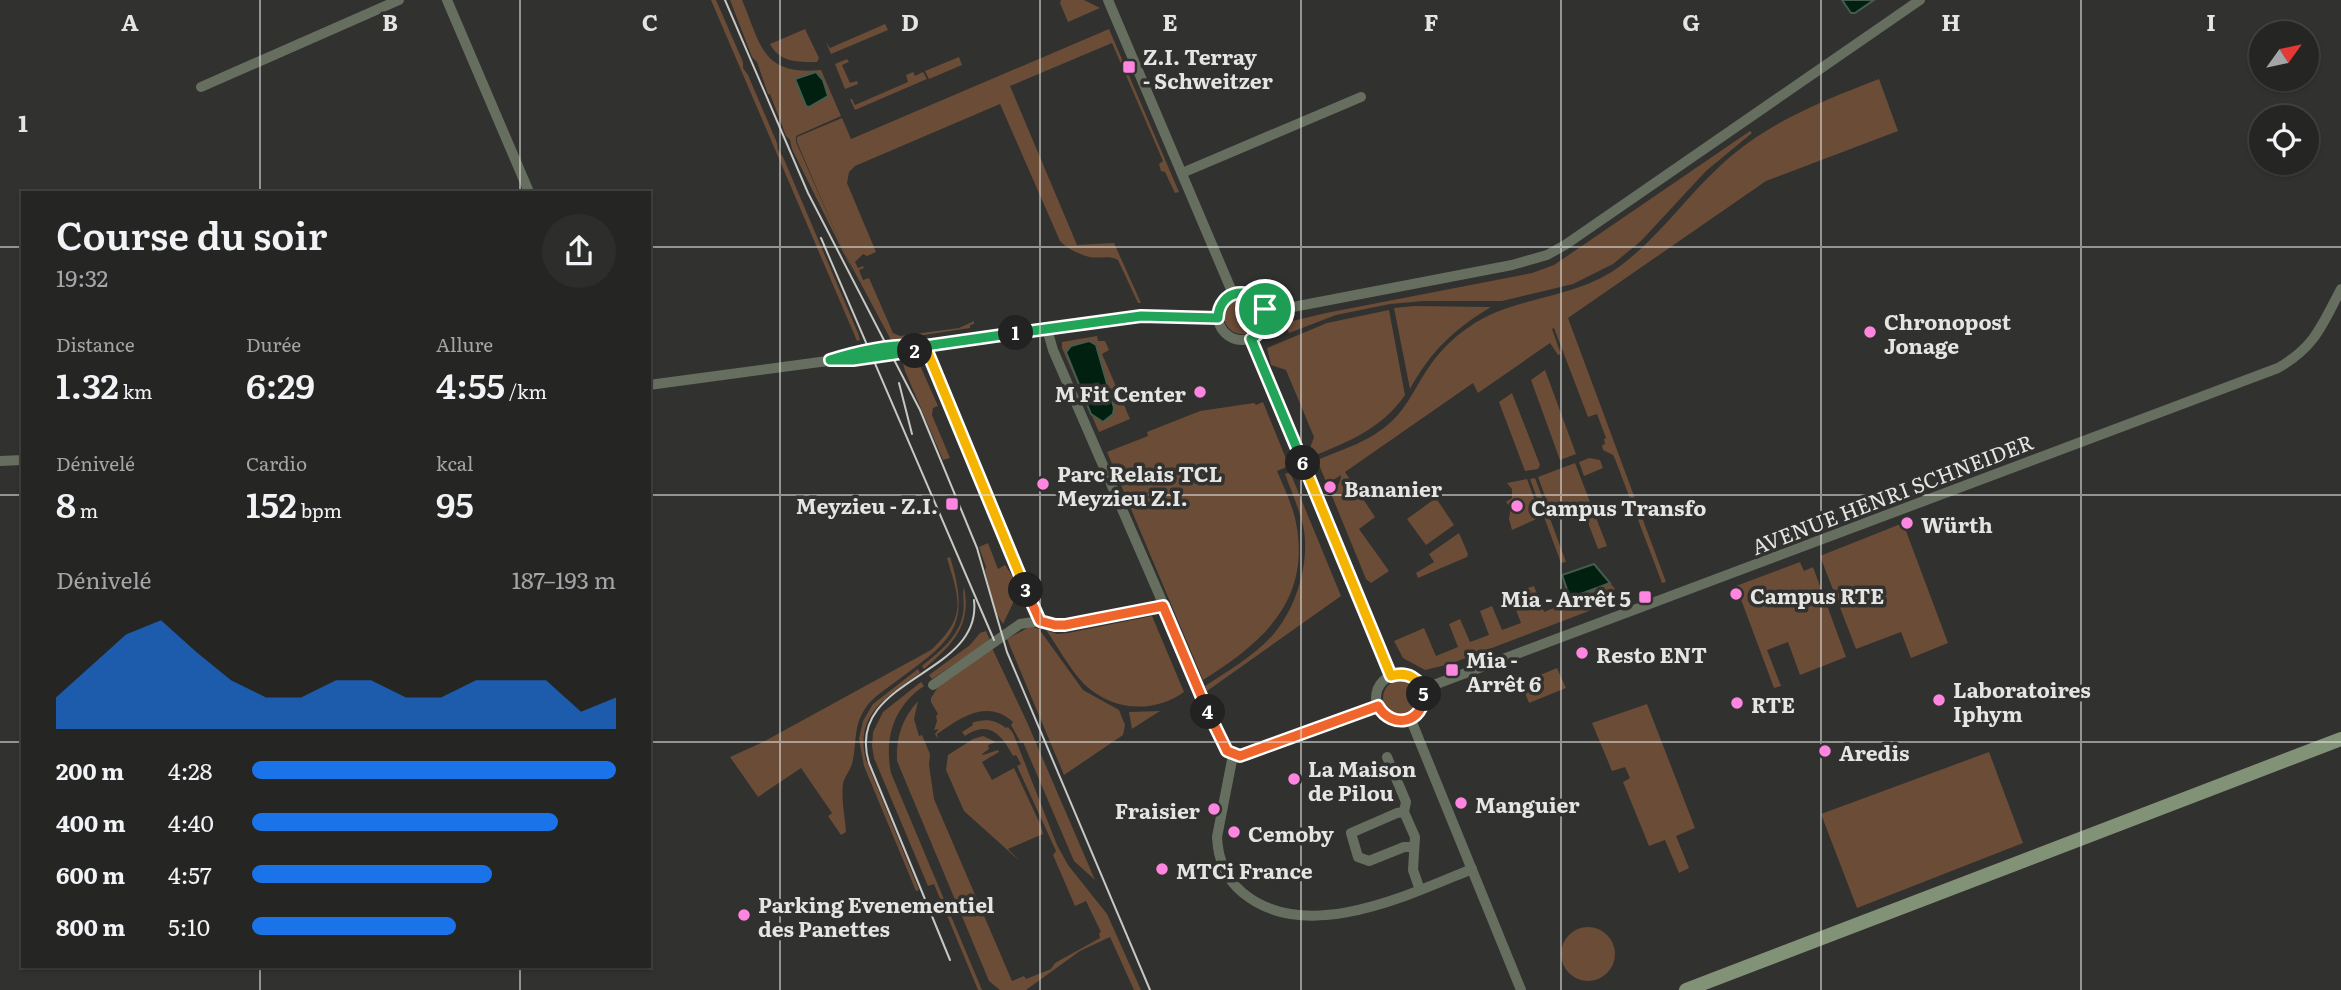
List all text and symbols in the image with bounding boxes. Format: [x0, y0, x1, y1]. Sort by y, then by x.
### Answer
text: A [121, 4, 139, 38]
text: B [382, 4, 398, 38]
text: C [642, 4, 658, 38]
text: D [901, 4, 919, 38]
text: E [1162, 4, 1178, 38]
text: F [1424, 4, 1439, 38]
text: G [1682, 4, 1700, 38]
text: H [1941, 4, 1961, 38]
text: I [2206, 4, 2216, 38]
north arrow [2249, 21, 2319, 91]
map controls [2249, 21, 2319, 175]
place label: Z.I. Terray - Schweitzer [1143, 40, 1274, 95]
marker: Z.I. Terray - Schweitzer [1121, 59, 1137, 75]
text: 1 [18, 105, 28, 139]
button: locate [2249, 105, 2319, 175]
text: Course du soir [56, 205, 327, 262]
button: share [542, 214, 616, 288]
text: 19:32 [56, 260, 108, 294]
pin [1235, 279, 1295, 339]
icon: arrive [1246, 290, 1284, 328]
place label: Chronopost Jonage [1884, 305, 2012, 360]
pin: 1 [998, 316, 1034, 350]
text: 1 [1012, 318, 1019, 346]
marker: Chronopost Jonage [1862, 324, 1878, 340]
text: Distance [56, 330, 135, 358]
text: Durée [246, 330, 301, 358]
text: Allure [436, 330, 493, 358]
pin: 2 [898, 334, 932, 368]
text: 2 [909, 336, 920, 364]
text: 1.32 [56, 358, 119, 410]
text: 6:29 [246, 358, 315, 410]
text: 4:55 [436, 358, 505, 410]
text: km [119, 377, 153, 405]
text: /km [505, 377, 547, 405]
place label: M Fit Center [1055, 377, 1187, 408]
marker: M Fit Center [1192, 384, 1208, 400]
street label: AVENUE HENRI SCHNEIDER [1747, 425, 2037, 561]
pin: 6 [1286, 446, 1320, 480]
text: 6 [1297, 448, 1308, 476]
text: Dénivelé [56, 449, 135, 477]
text: Cardio [246, 449, 307, 477]
text: kcal [436, 449, 473, 477]
place label: Parc Relais TCL Meyzieu Z.I. [1057, 457, 1222, 512]
place label: Bananier [1344, 472, 1443, 503]
marker: Parc Relais TCL Meyzieu Z.I. [1035, 476, 1051, 492]
text: 8 [56, 477, 76, 529]
text: 152 [246, 477, 297, 529]
text: 95 [436, 477, 474, 529]
marker: Bananier [1322, 479, 1338, 495]
place label: Meyzieu - Z.I. [796, 489, 938, 520]
place label: Campus Transfo [1531, 491, 1706, 522]
text: m [76, 496, 98, 524]
text: bpm [297, 496, 342, 524]
marker: Meyzieu - Z.I. [944, 496, 960, 512]
marker: Campus Transfo [1509, 498, 1525, 514]
place label: Würth [1921, 508, 1993, 539]
marker: Würth [1899, 515, 1915, 531]
text: Dénivelé [56, 562, 152, 596]
text: 187–193 m [512, 562, 616, 596]
pin: 3 [1009, 572, 1044, 608]
text: 3 [1020, 575, 1031, 603]
place label: Campus RTE [1750, 579, 1884, 610]
place label: Mia - Arrêt 5 [1501, 582, 1631, 613]
marker: Campus RTE [1728, 586, 1744, 602]
marker: Mia - Arrêt 5 [1637, 589, 1653, 605]
place label: Resto ENT [1596, 638, 1707, 669]
place label: Mia - Arrêt 6 [1466, 643, 1541, 698]
marker: Resto ENT [1574, 645, 1590, 661]
marker: Mia - Arrêt 6 [1444, 662, 1460, 678]
place label: Laboratoires Iphym [1953, 673, 2091, 728]
pin: 5 [1406, 676, 1442, 712]
text: 5 [1418, 679, 1429, 707]
place label: RTE [1751, 688, 1795, 719]
marker: Laboratoires Iphym [1931, 692, 1947, 708]
pin: 4 [1190, 694, 1226, 730]
marker: RTE [1729, 695, 1745, 711]
text: 4 [1202, 697, 1213, 725]
place label: Aredis [1839, 736, 1910, 767]
marker: Aredis [1817, 743, 1833, 759]
place label: La Maison de Pilou [1308, 752, 1417, 807]
text: 200 m [56, 753, 124, 787]
text: 4:28 [168, 753, 212, 787]
marker: La Maison de Pilou [1286, 771, 1302, 787]
place label: Manguier [1475, 788, 1580, 819]
place label: Fraisier [1115, 794, 1201, 825]
marker: Manguier [1453, 795, 1469, 811]
marker: Fraisier [1206, 801, 1222, 817]
text: 400 m [56, 805, 126, 839]
text: 4:40 [168, 805, 214, 839]
place label: Cemoby [1248, 817, 1334, 848]
marker: Cemoby [1226, 824, 1242, 840]
place label: MTCi France [1176, 854, 1313, 885]
text: 600 m [56, 857, 125, 891]
text: 4:57 [168, 857, 212, 891]
marker: MTCi France [1154, 861, 1170, 877]
place label: Parking Evenementiel des Panettes [758, 888, 995, 943]
marker: Parking Evenementiel des Panettes [736, 907, 752, 923]
text: 800 m [56, 909, 125, 943]
text: 5:10 [168, 909, 210, 943]

